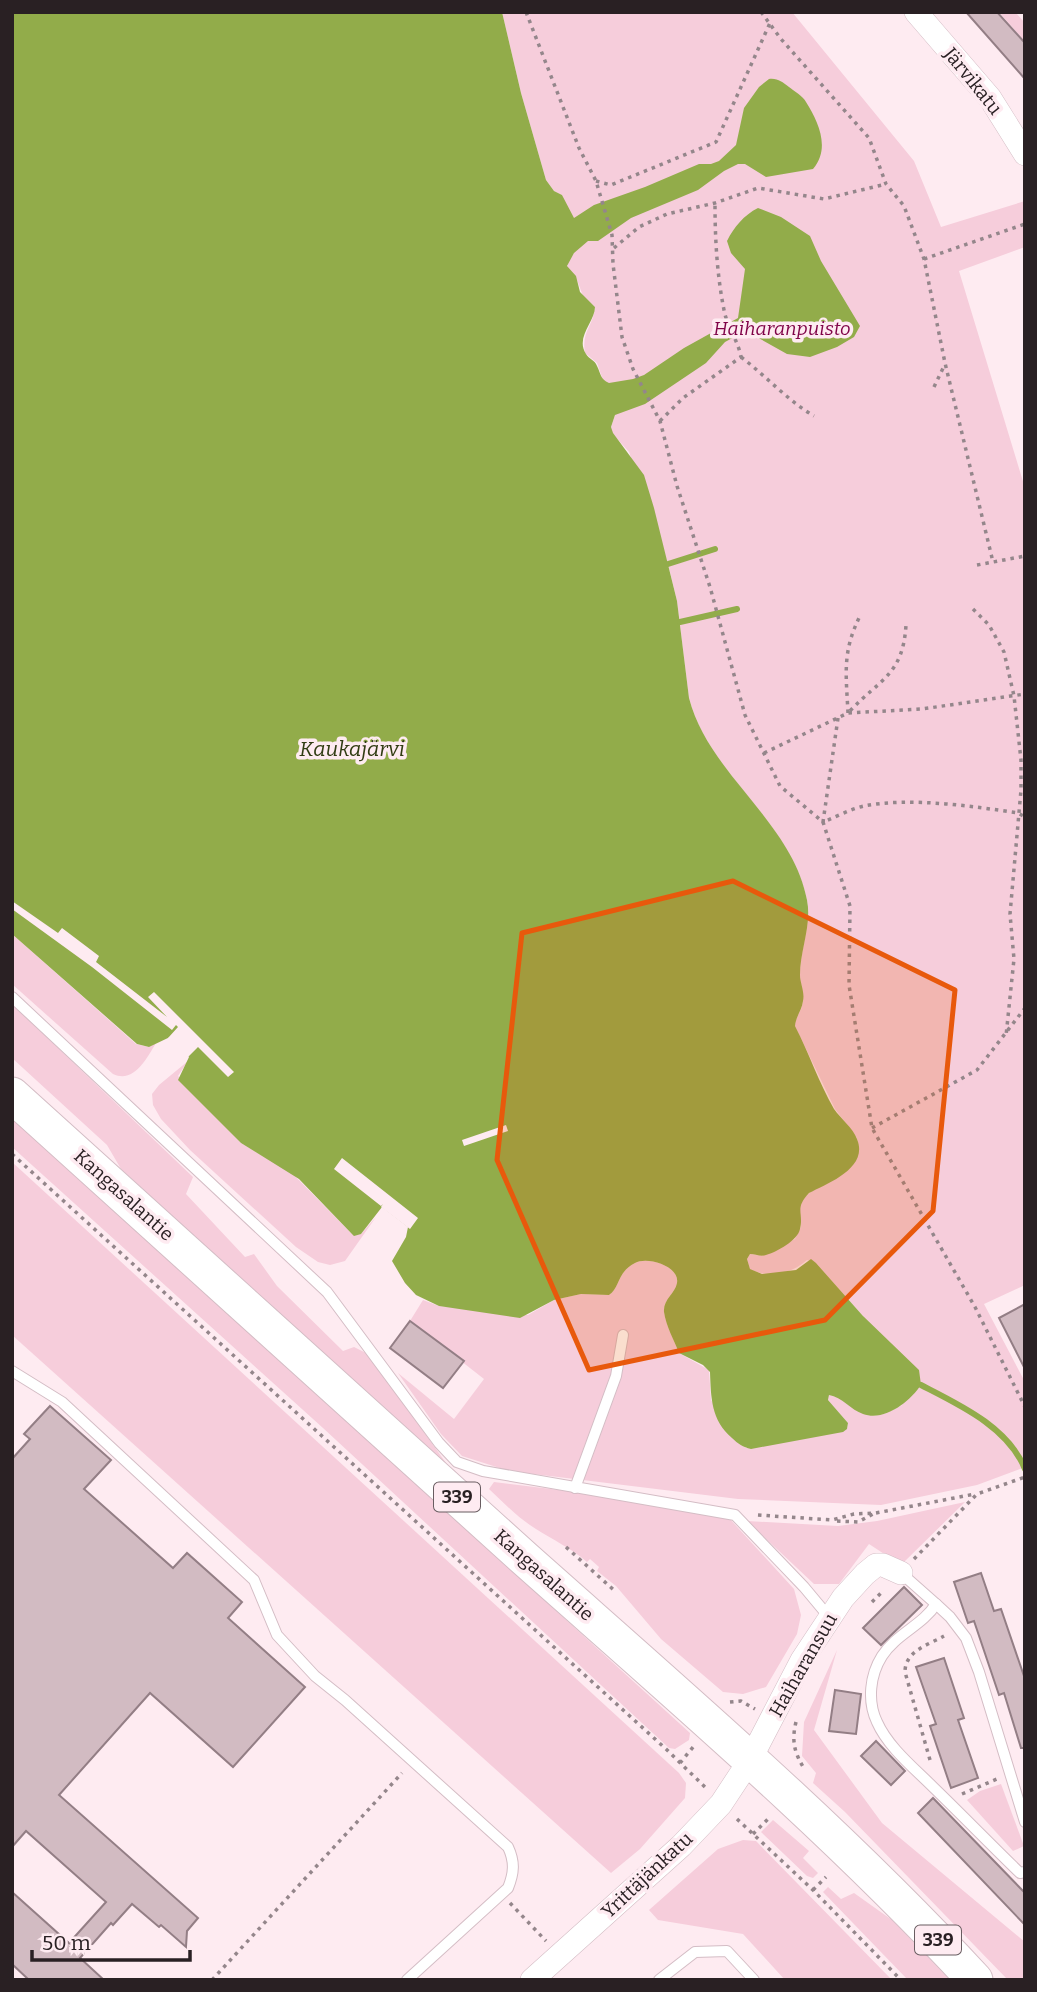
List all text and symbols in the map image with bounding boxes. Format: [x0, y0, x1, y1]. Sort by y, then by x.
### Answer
street label: Järvikatu [938, 42, 1007, 119]
park label: Haiharanpuisto [713, 317, 851, 340]
water label: Kaukajärvi [299, 736, 405, 762]
street label: Kangasalantie [70, 1144, 178, 1246]
road number: 339 [434, 1482, 480, 1512]
street label: Kangasalantie [490, 1524, 598, 1626]
street label: Haiharansuu [764, 1609, 842, 1721]
street label: Yrittäjänkatu [597, 1827, 697, 1923]
scale bar [32, 1918, 189, 1962]
road number: 339 [915, 1926, 961, 1954]
text: 50 m [42, 1930, 91, 1956]

